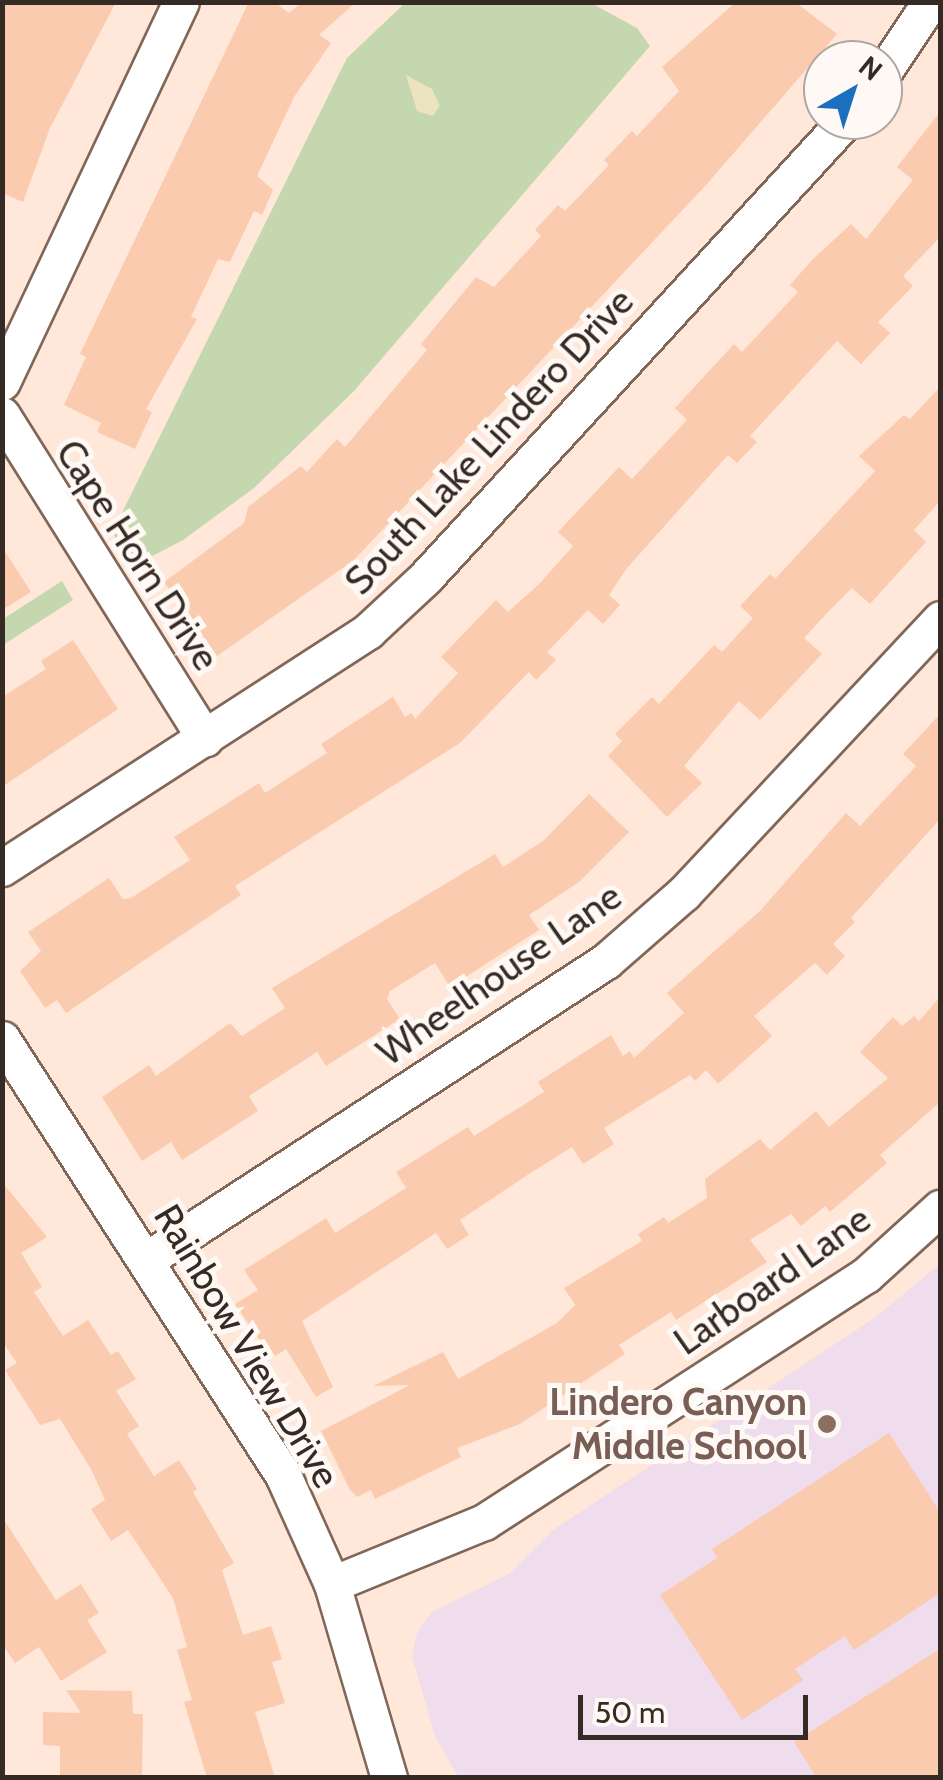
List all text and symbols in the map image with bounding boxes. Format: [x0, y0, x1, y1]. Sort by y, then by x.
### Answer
north arrow [803, 40, 903, 140]
text: N [852, 49, 889, 88]
street label: South Lake Lindero Drive [335, 279, 643, 603]
street label: Cape Horn Drive [47, 431, 229, 679]
street label: Wheelhouse Lane [368, 873, 630, 1075]
street label: Rainbow View Drive [145, 1196, 349, 1496]
street label: Larboard Lane [665, 1196, 879, 1364]
place label: Lindero Canyon Middle School [549, 1379, 807, 1468]
marker: Lindero Canyon Middle School [816, 1413, 838, 1435]
scale bar [583, 1675, 813, 1737]
text: 50 m [595, 1694, 665, 1731]

